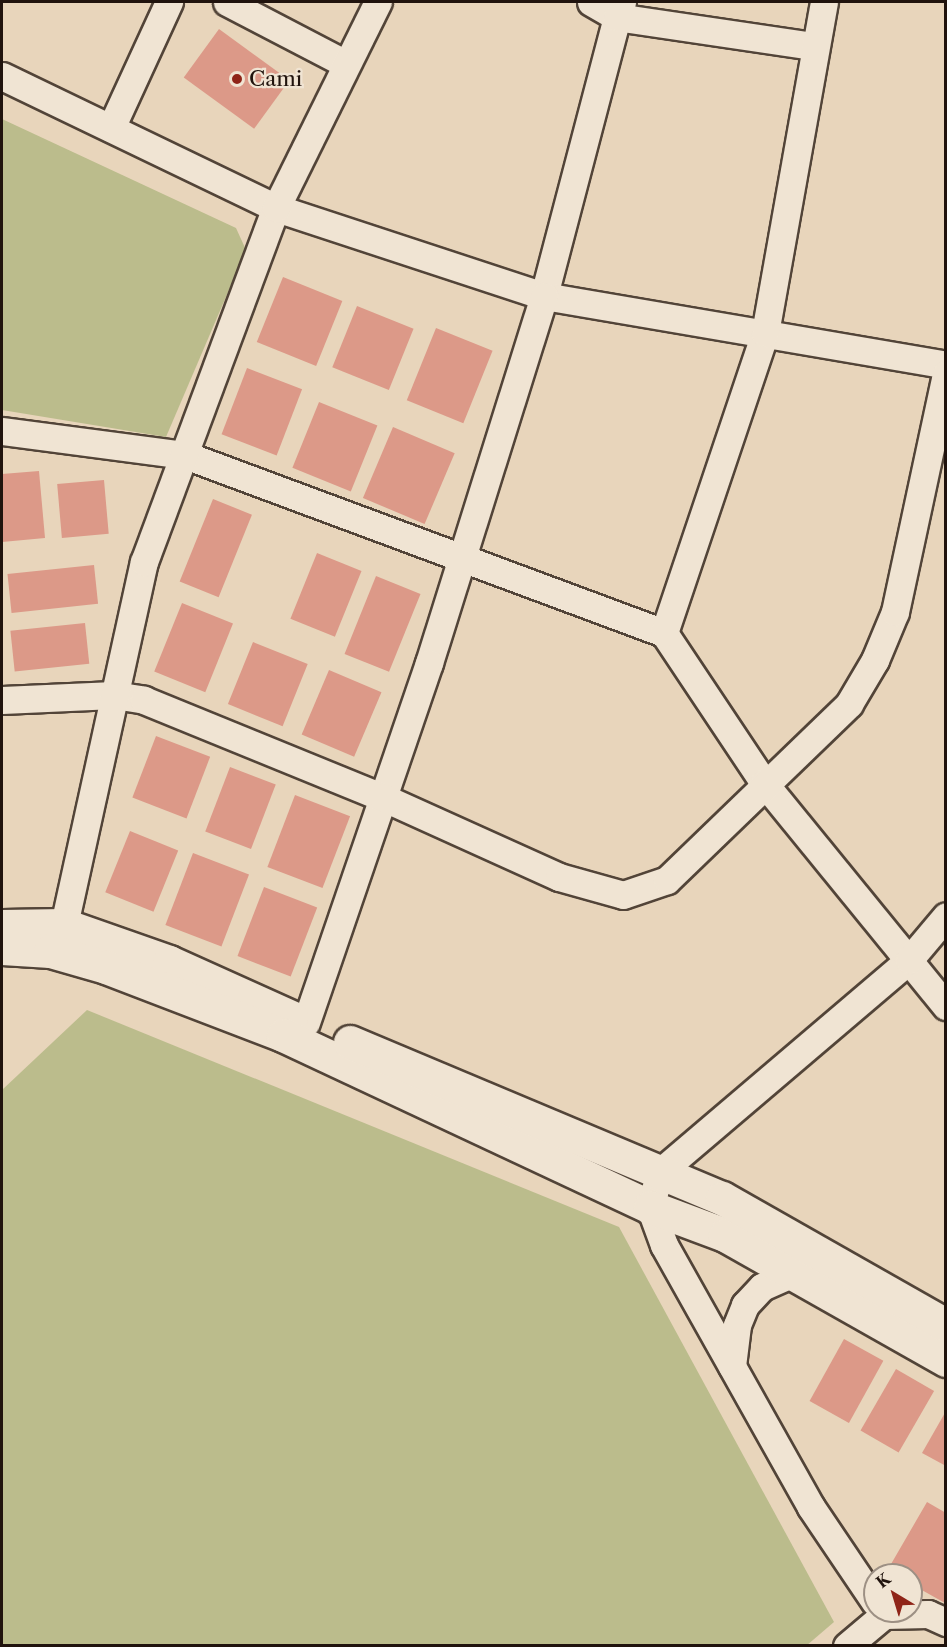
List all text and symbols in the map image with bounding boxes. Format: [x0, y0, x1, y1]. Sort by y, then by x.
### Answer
place label: Cami [249, 66, 302, 92]
marker: Cami [230, 72, 244, 86]
north arrow [863, 1563, 923, 1623]
text: K [872, 1569, 894, 1592]

